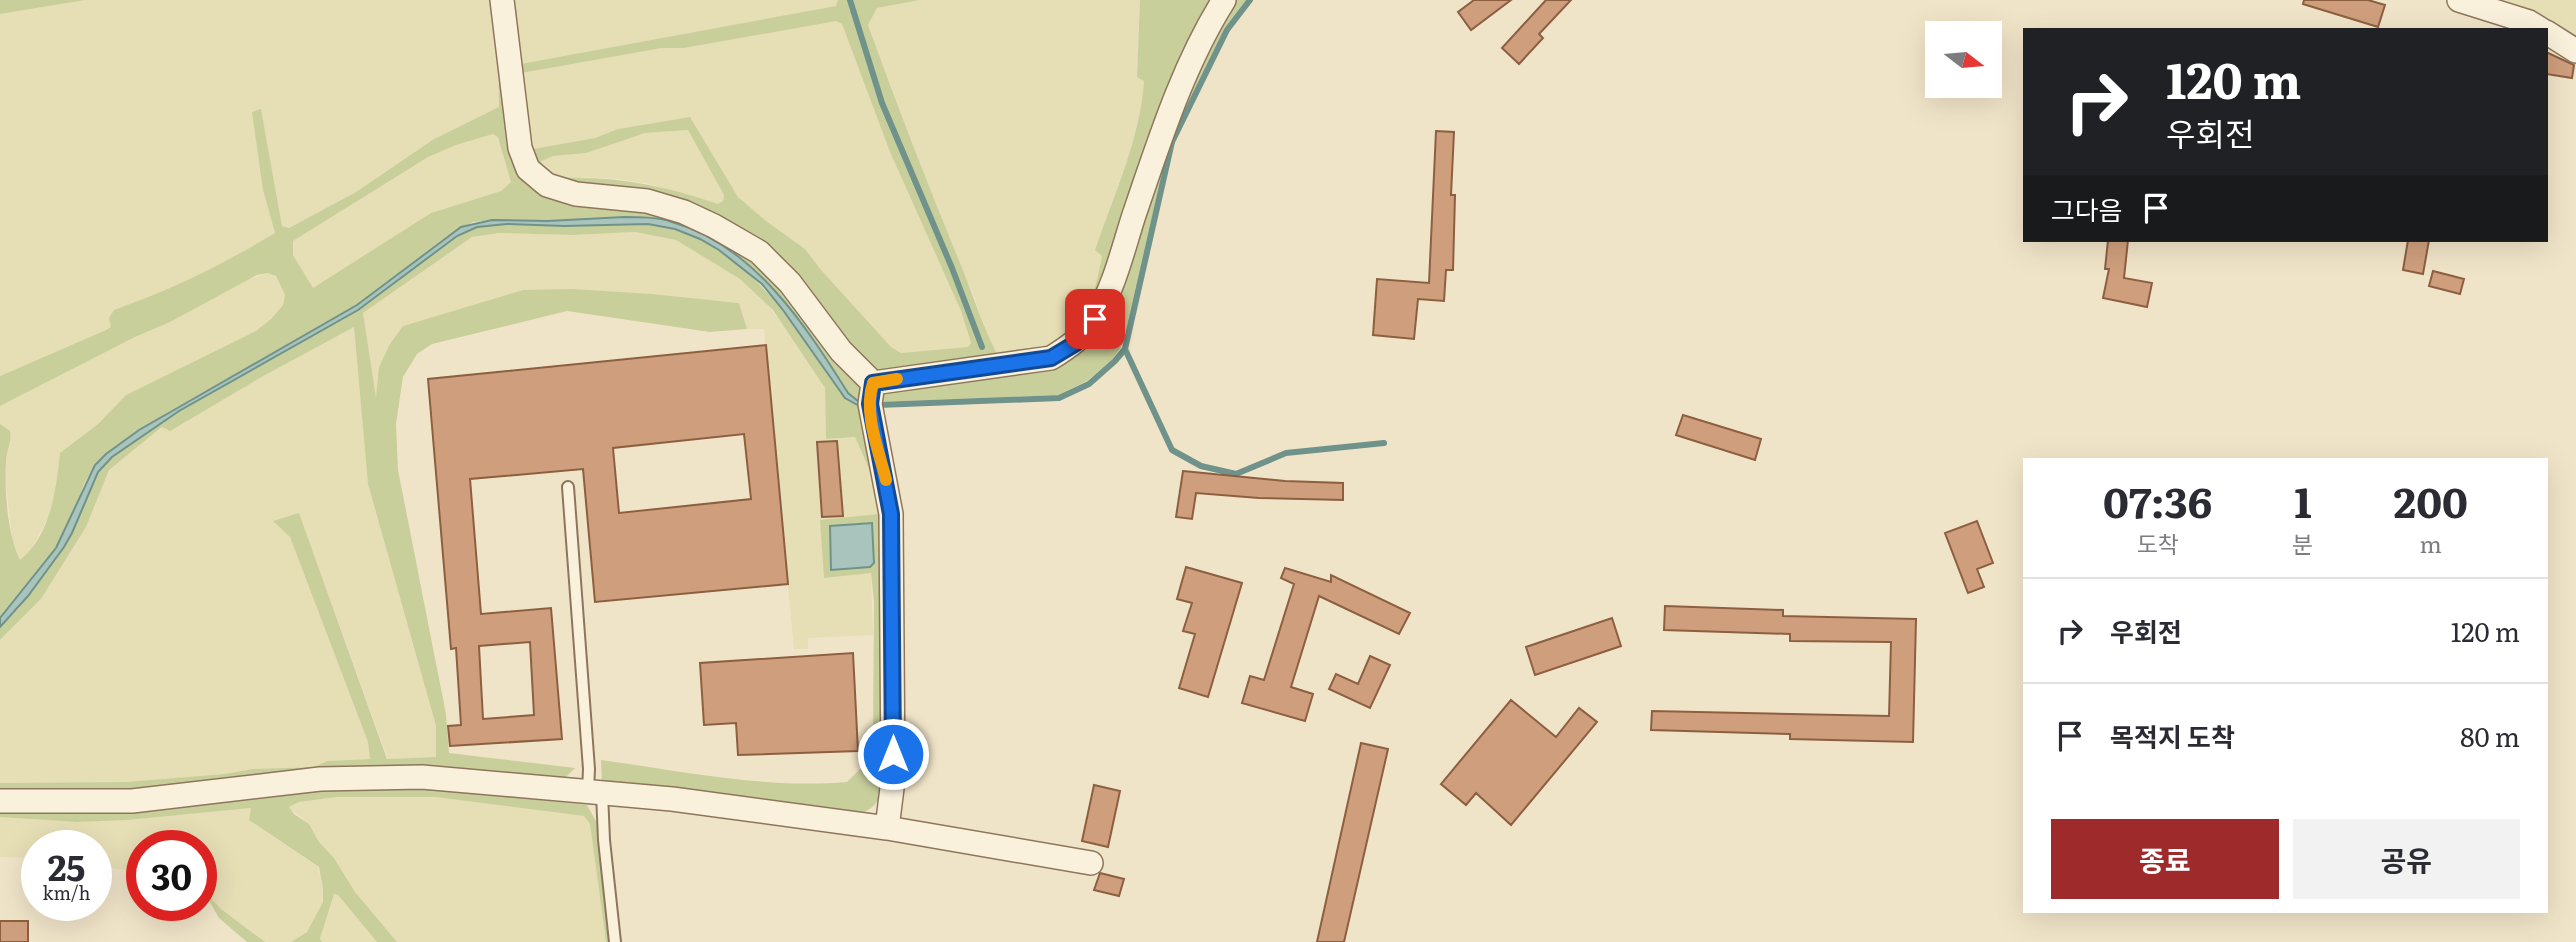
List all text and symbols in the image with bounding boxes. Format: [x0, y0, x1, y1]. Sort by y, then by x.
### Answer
north arrow [1925, 21, 2002, 98]
map controls [1925, 21, 2002, 98]
text: 120 m [2166, 41, 2301, 114]
icon: right [2051, 56, 2142, 147]
text: 우회전 [2166, 108, 2254, 156]
text: 그다음 [2051, 189, 2123, 228]
icon: arrive [2137, 189, 2175, 227]
pin [1065, 289, 1125, 349]
icon: arrive [1076, 300, 1114, 338]
text: 07:36 [2103, 469, 2212, 531]
text: 1 [2294, 469, 2312, 531]
text: 200 [2394, 469, 2468, 531]
text: 도착 [2137, 526, 2179, 560]
text: 분 [2292, 526, 2314, 560]
text: m [2420, 526, 2442, 560]
text: 우회전 [2110, 611, 2182, 650]
text: 120 m [2451, 611, 2520, 650]
icon: right [2051, 612, 2089, 650]
text: 목적지 도착 [2110, 716, 2235, 755]
text: 80 m [2460, 716, 2520, 755]
position arrow [856, 717, 930, 791]
icon: arrive [2051, 717, 2089, 755]
button: 종료 [2051, 819, 2279, 899]
button: 공유 [2293, 819, 2520, 899]
speed limit sign: 30 [126, 830, 217, 921]
text: 25 [48, 840, 85, 892]
text: km/h [43, 879, 90, 906]

